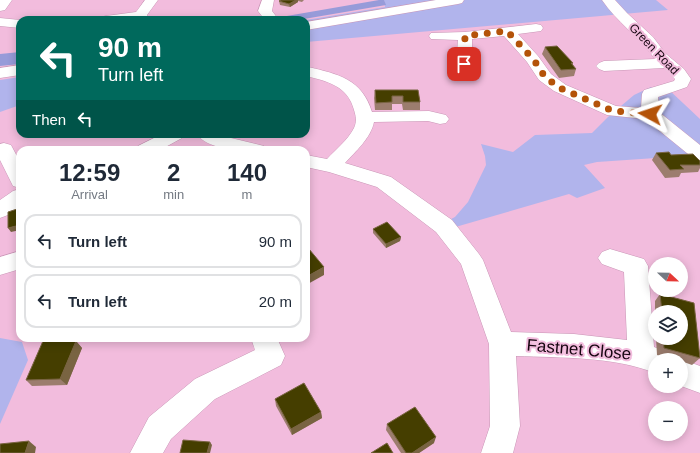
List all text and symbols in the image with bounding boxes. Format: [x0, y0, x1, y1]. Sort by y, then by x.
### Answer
street label: Green Road [626, 21, 682, 77]
icon: left [32, 32, 84, 84]
text: 90 m [98, 32, 162, 63]
pin [447, 47, 481, 81]
icon: arrive [453, 53, 475, 75]
text: Turn left [98, 65, 163, 85]
position arrow [629, 93, 671, 135]
icon: left [74, 108, 96, 130]
text: Then [32, 111, 66, 128]
text: 12:59 [59, 159, 120, 186]
text: 2 [167, 159, 180, 186]
text: 140 [227, 159, 267, 186]
text: Arrival [71, 187, 108, 202]
text: min [163, 187, 184, 202]
text: m [242, 187, 252, 202]
icon: left [34, 230, 56, 252]
text: Turn left [68, 233, 127, 250]
text: 90 m [259, 233, 292, 250]
north arrow [648, 257, 688, 297]
map controls [648, 257, 688, 441]
icon: left [34, 290, 56, 312]
text: Turn left [68, 293, 127, 310]
text: 20 m [259, 293, 292, 310]
button: layers [648, 305, 688, 345]
street label: Fastnet Close [526, 335, 632, 364]
button: + [648, 353, 688, 393]
button: − [648, 401, 688, 441]

